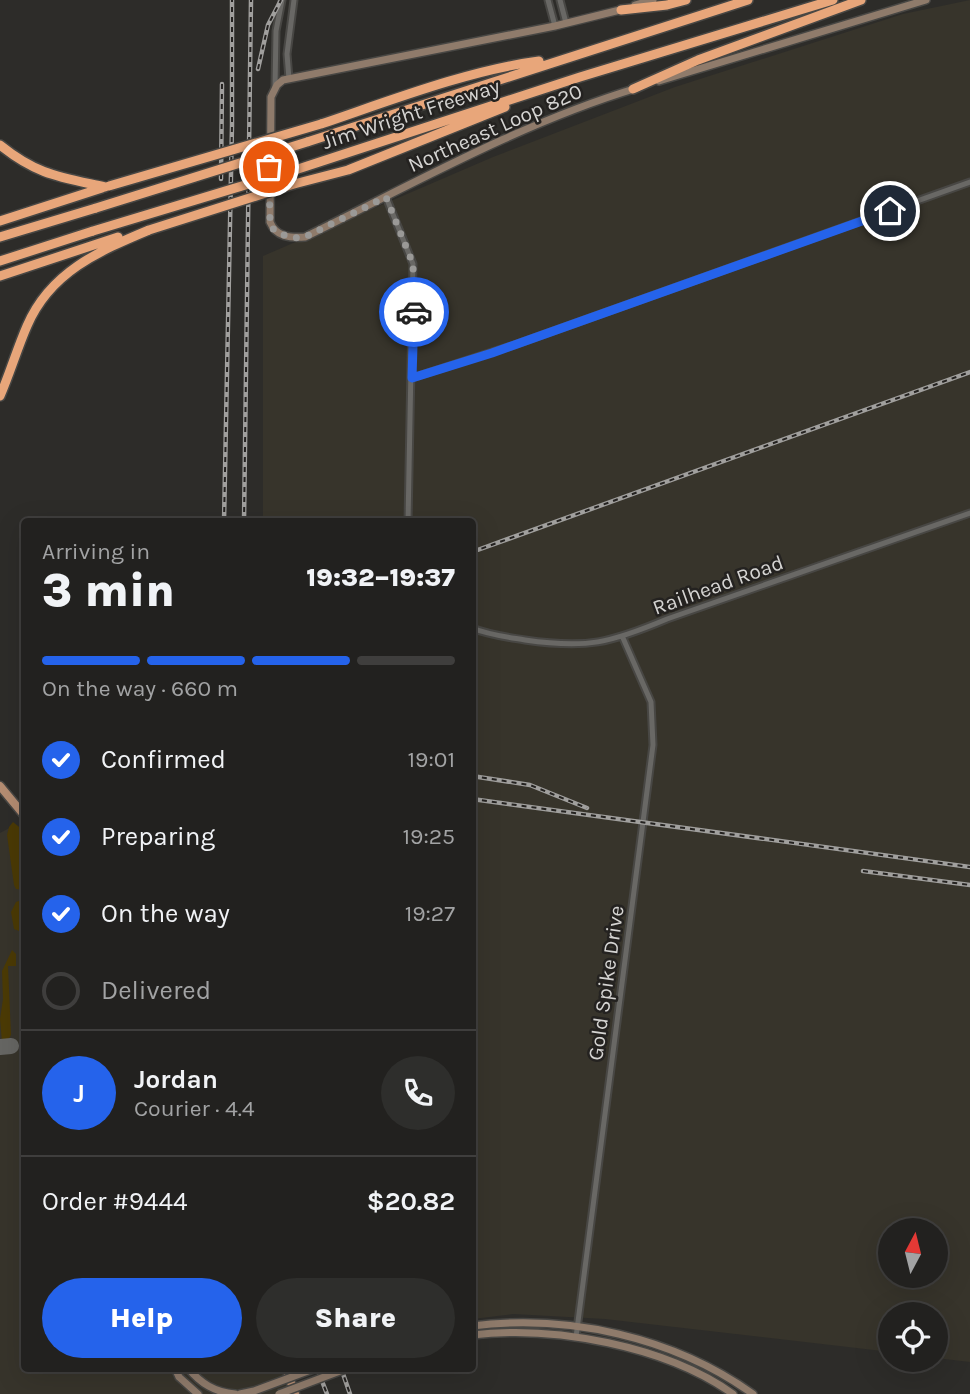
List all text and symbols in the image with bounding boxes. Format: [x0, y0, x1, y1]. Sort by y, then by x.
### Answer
street label: Jim Wright Freeway [319, 74, 503, 154]
street label: Northeast Loop 820 [404, 79, 586, 177]
pin [239, 137, 299, 197]
icon: bag [250, 148, 288, 186]
pin [860, 181, 920, 241]
icon: home [871, 192, 909, 230]
courier [379, 277, 449, 347]
icon: car [395, 293, 433, 331]
text: Arriving in [42, 538, 150, 565]
street label: Railhead Road [649, 550, 787, 620]
text: 19:32–19:37 [306, 562, 455, 593]
text: 3 min [42, 564, 175, 618]
text: On the way · 660 m [42, 675, 238, 702]
icon: check [42, 741, 80, 779]
text: Confirmed [101, 744, 226, 775]
text: 19:01 [408, 746, 455, 773]
icon: check [42, 818, 80, 856]
text: Preparing [101, 821, 215, 852]
text: 19:25 [402, 823, 455, 850]
icon: check [42, 895, 80, 933]
text: On the way [101, 898, 230, 929]
text: 19:27 [405, 900, 455, 927]
street label: Gold Spike Drive [583, 904, 629, 1062]
text: Delivered [101, 975, 211, 1006]
button: phone [381, 1056, 455, 1130]
text: Jordan [134, 1064, 218, 1095]
text: J [73, 1078, 85, 1109]
text: Courier · 4.4 [134, 1095, 255, 1122]
text: Order #9444 [42, 1186, 187, 1217]
text: $20.82 [367, 1186, 455, 1217]
north arrow [878, 1218, 948, 1288]
map controls [878, 1218, 948, 1372]
button: Help [42, 1278, 242, 1358]
button: Share [256, 1278, 455, 1358]
button: locate [878, 1302, 948, 1372]

